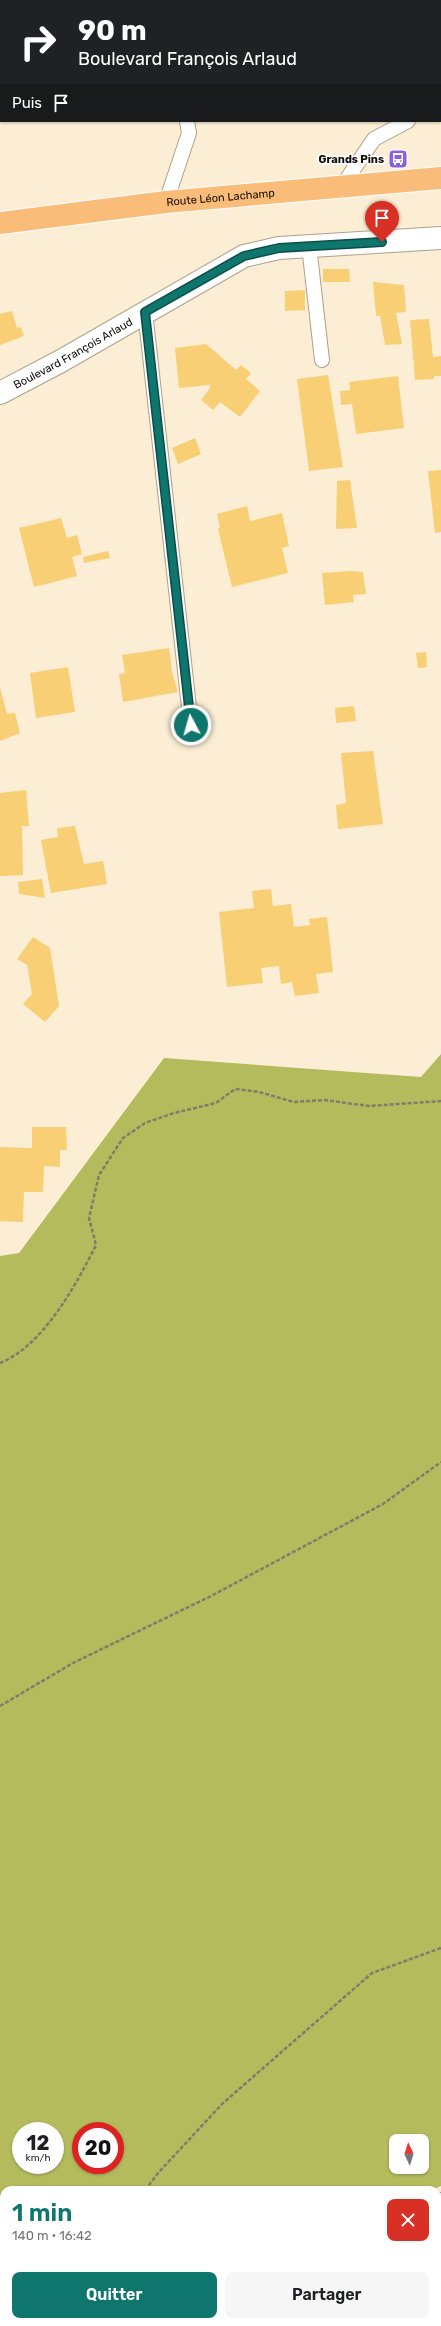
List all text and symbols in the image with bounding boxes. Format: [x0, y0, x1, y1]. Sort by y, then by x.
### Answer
text: 90 m [78, 14, 147, 47]
icon: right [12, 16, 64, 68]
text: Boulevard François Arlaud [78, 48, 297, 70]
icon: arrive [50, 92, 72, 114]
text: Puis [12, 94, 42, 112]
bus stop icon: Grands Pins [387, 148, 409, 170]
place label: Grands Pins [319, 153, 384, 166]
street label: Route Léon Lachamp [166, 186, 275, 208]
pin [365, 201, 399, 242]
icon: arrive [371, 207, 393, 229]
street label: Boulevard François Arlaud [11, 315, 135, 391]
position arrow [170, 704, 212, 746]
speed limit sign: 20 [72, 2122, 124, 2174]
text: 12 [27, 2131, 49, 2155]
north arrow [389, 2134, 429, 2174]
map controls [389, 2134, 429, 2174]
text: km/h [26, 2152, 50, 2164]
text: 1 min [12, 2199, 72, 2227]
button: close [387, 2199, 429, 2241]
text: 140 m · 16:42 [12, 2228, 92, 2243]
button: Quitter [12, 2272, 217, 2318]
button: Partager [225, 2272, 429, 2318]

